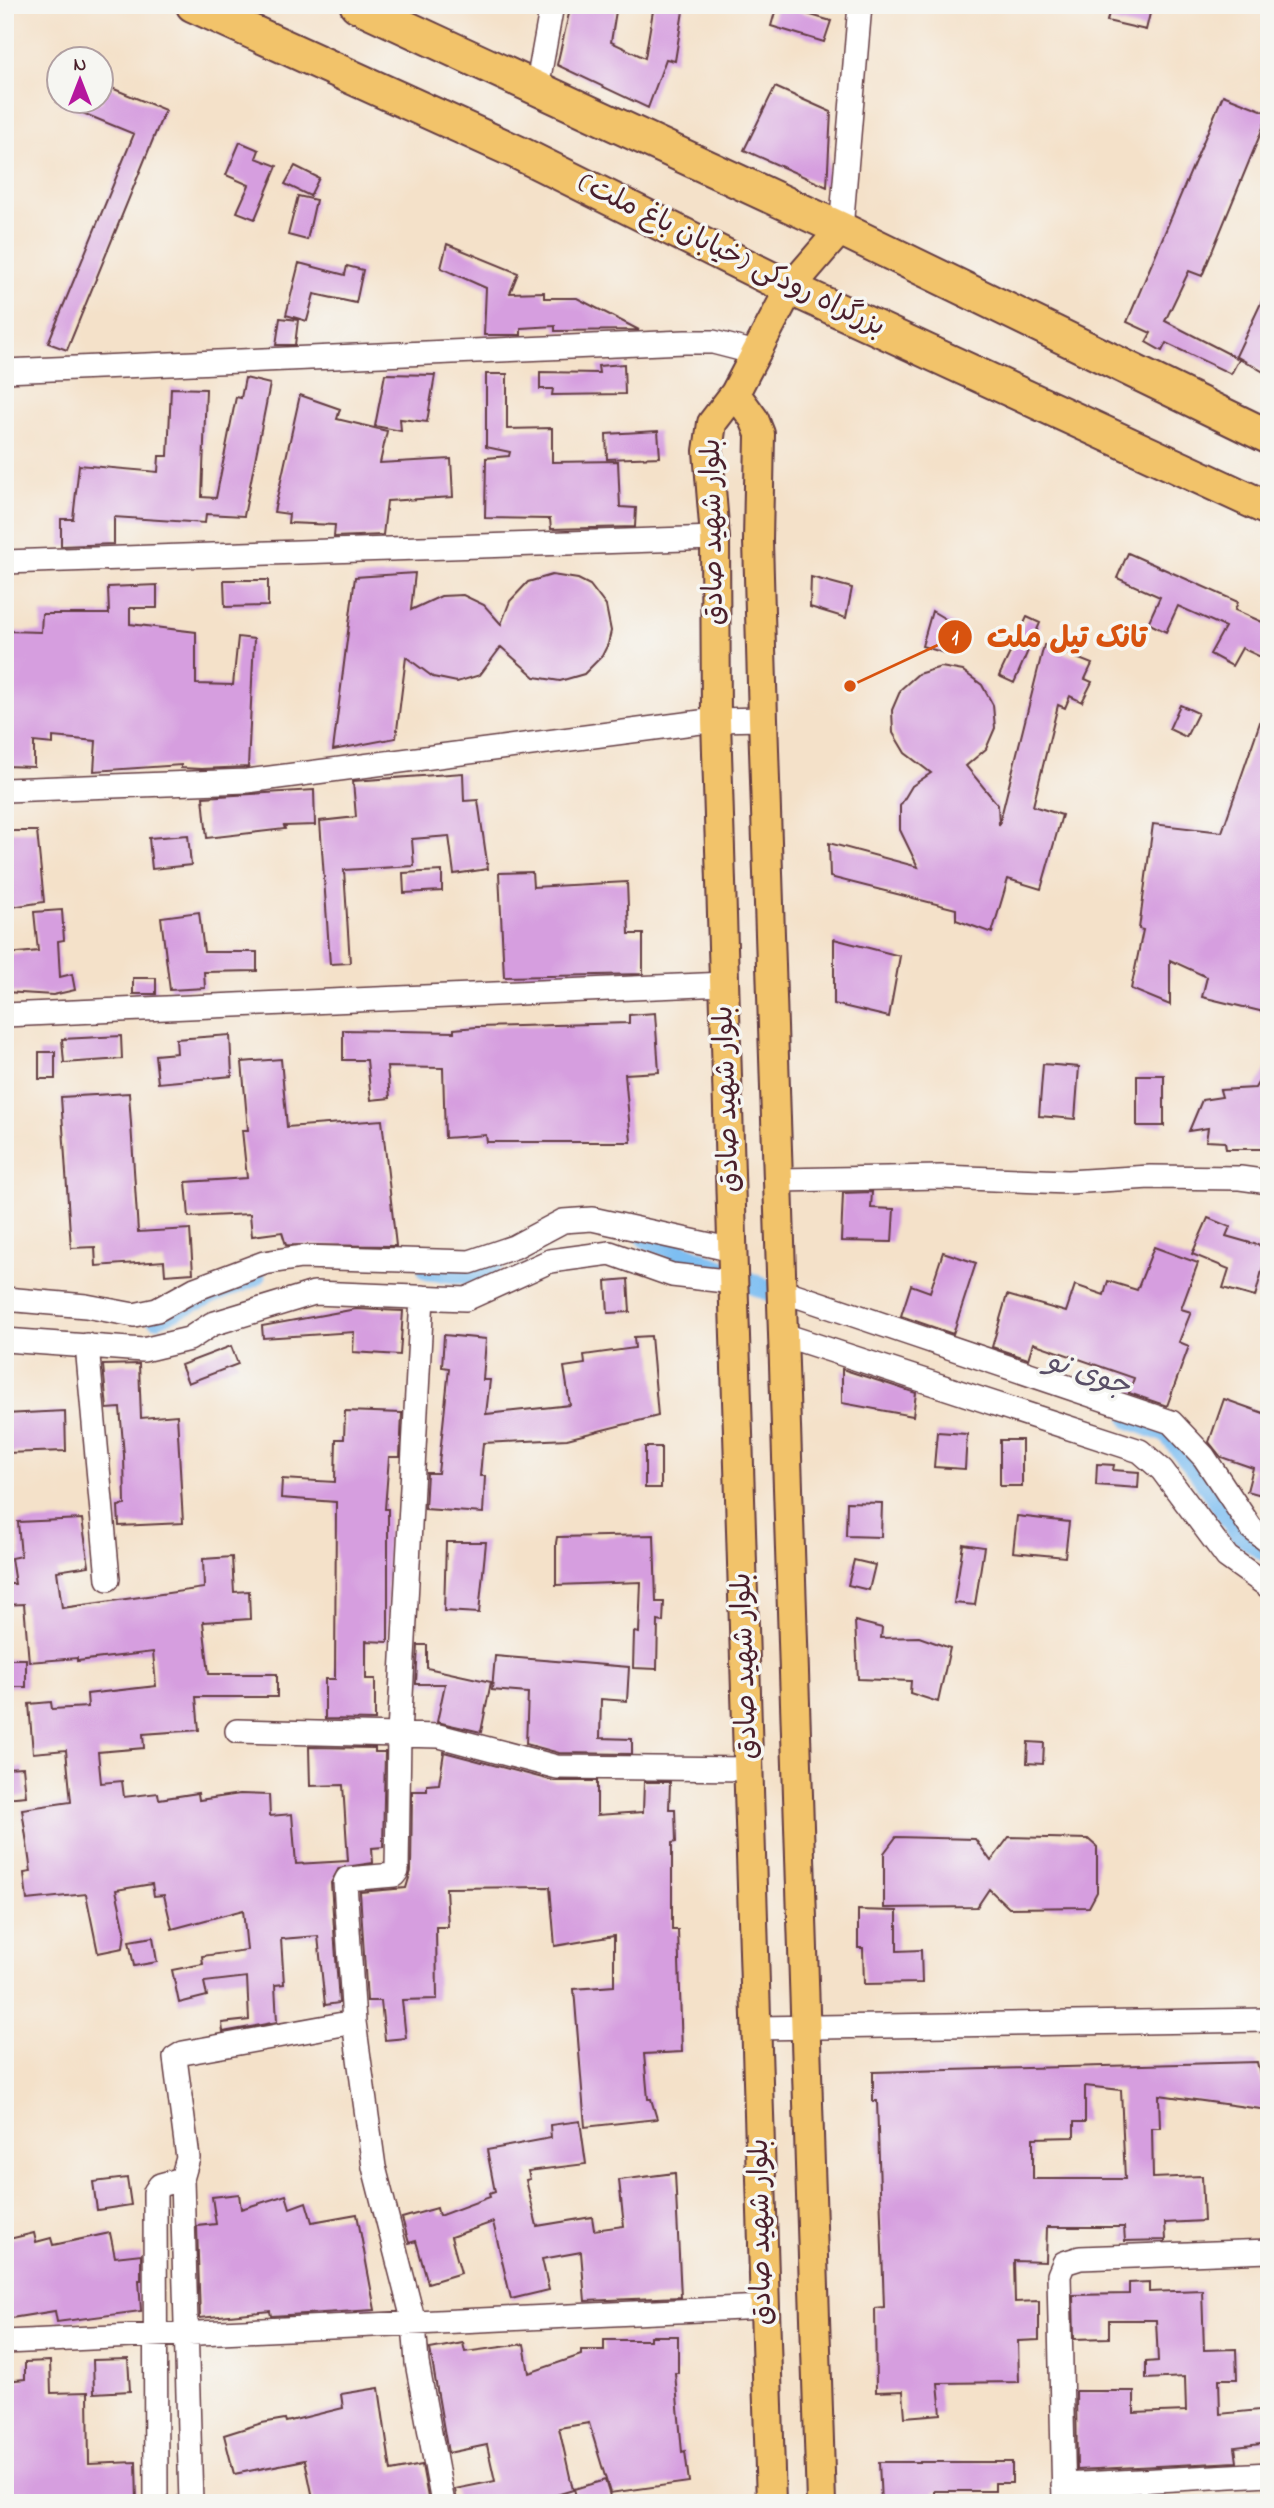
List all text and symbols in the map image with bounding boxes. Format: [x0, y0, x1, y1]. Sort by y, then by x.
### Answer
north arrow [46, 46, 116, 116]
text: N [74, 52, 87, 79]
street label: بزرگراه رودکی (خیابان باغ ملت) [570, 164, 892, 348]
street label: بلوار شهید صادق [692, 438, 736, 626]
callout: تانک تیل ملت [938, 611, 1161, 662]
text: تانک تیل ملت [987, 618, 1148, 662]
text: 1 [952, 624, 959, 654]
street label: بلوار شهید صادق [704, 1005, 752, 1193]
water label: جوی نو [1036, 1339, 1137, 1410]
street label: بلوار شهید صادق [722, 1572, 770, 1760]
street label: بلوار شهید صادق [740, 2138, 784, 2326]

